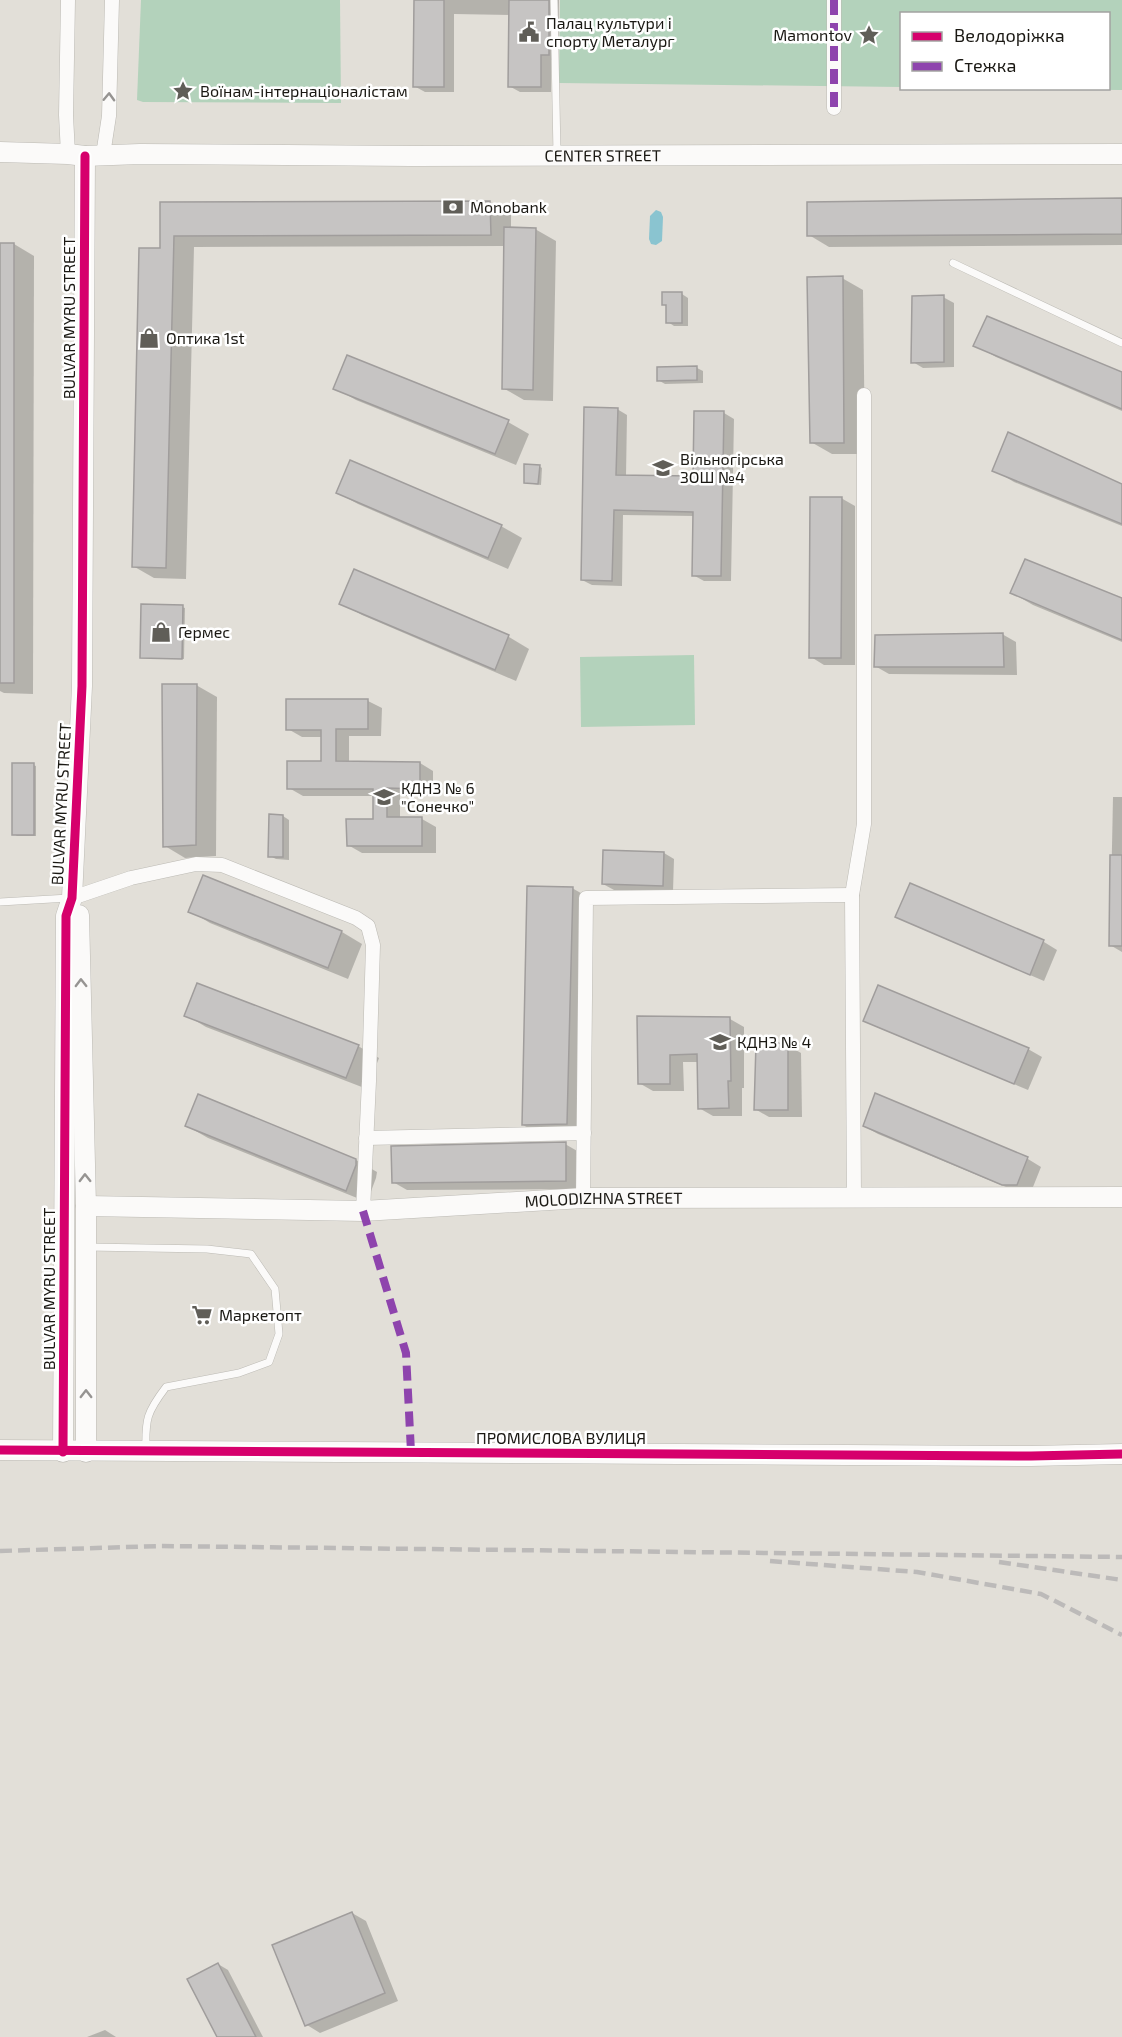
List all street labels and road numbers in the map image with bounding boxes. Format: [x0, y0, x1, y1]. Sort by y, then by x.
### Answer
street label: CENTER STREET [545, 145, 661, 165]
street label: BULVAR MYRU STREET [59, 237, 78, 399]
street label: BULVAR MYRU STREET [47, 722, 74, 886]
street label: MOLODIZHNA STREET [524, 1188, 683, 1210]
street label: BULVAR MYRU STREET [39, 1208, 58, 1370]
street label: ПРОМИСЛОВА ВУЛИЦЯ [476, 1428, 646, 1447]

